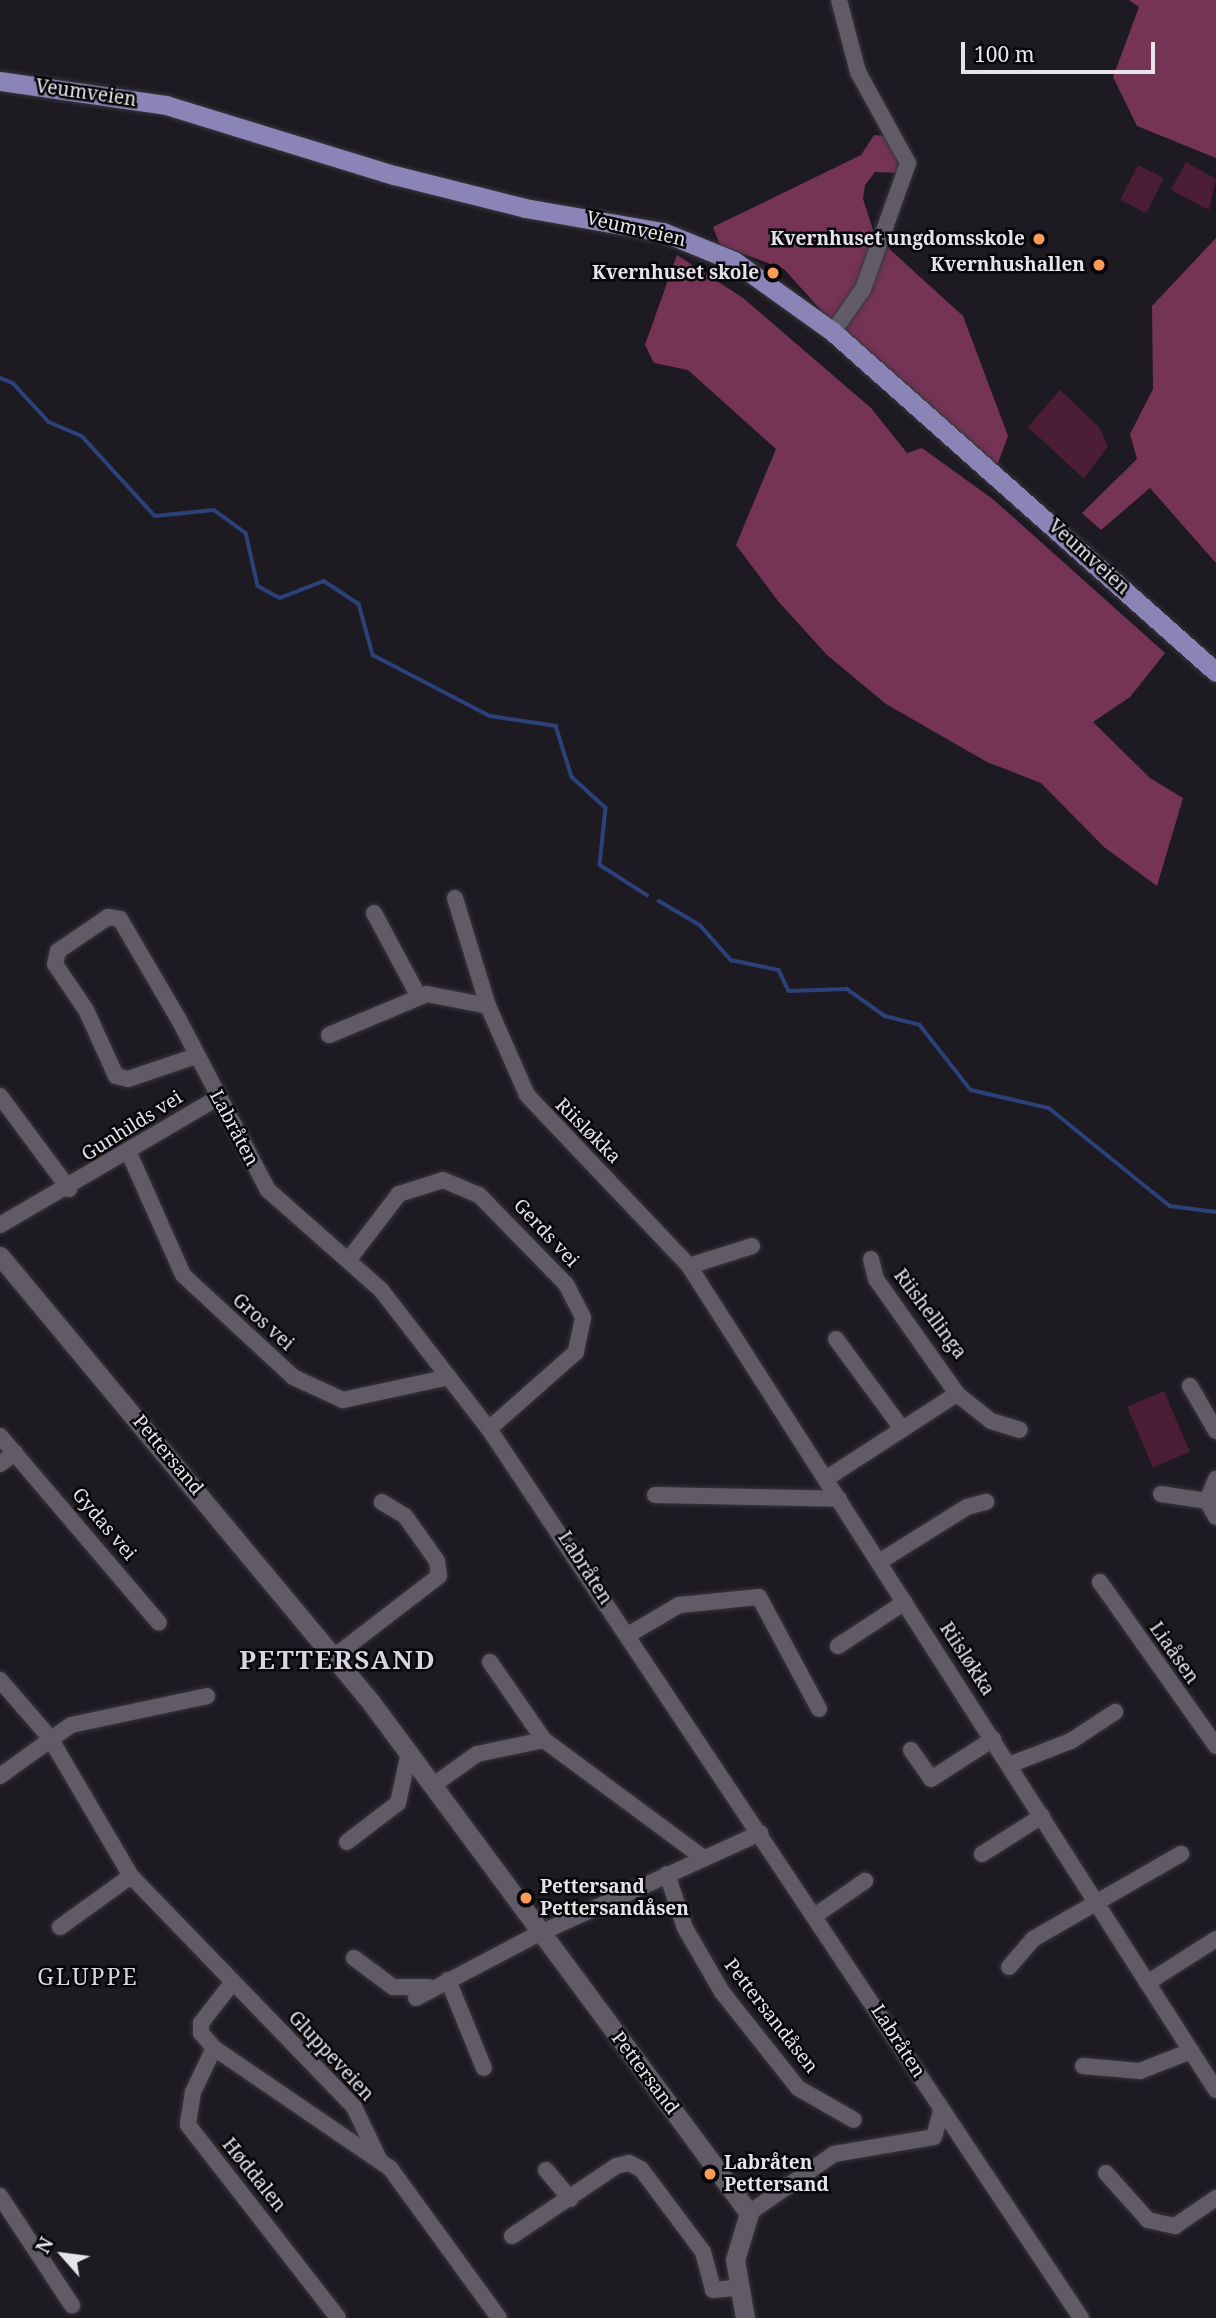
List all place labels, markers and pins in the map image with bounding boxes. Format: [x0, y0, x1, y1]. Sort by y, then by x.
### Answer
place label: Kvernhuset ungdomsskole [770, 228, 1025, 250]
marker: Kvernhuset ungdomsskole [1031, 231, 1047, 247]
place label: Kvernhushallen [931, 254, 1085, 276]
marker: Kvernhushallen [1091, 257, 1107, 273]
place label: Kvernhuset skole [592, 262, 759, 284]
marker: Kvernhuset skole [765, 265, 781, 281]
place label: Pettersand Pettersandåsen [540, 1876, 689, 1920]
marker: Pettersand Pettersandåsen [518, 1890, 534, 1906]
place label: Labråten Pettersand [724, 2152, 829, 2196]
marker: Labråten Pettersand [702, 2166, 718, 2182]

